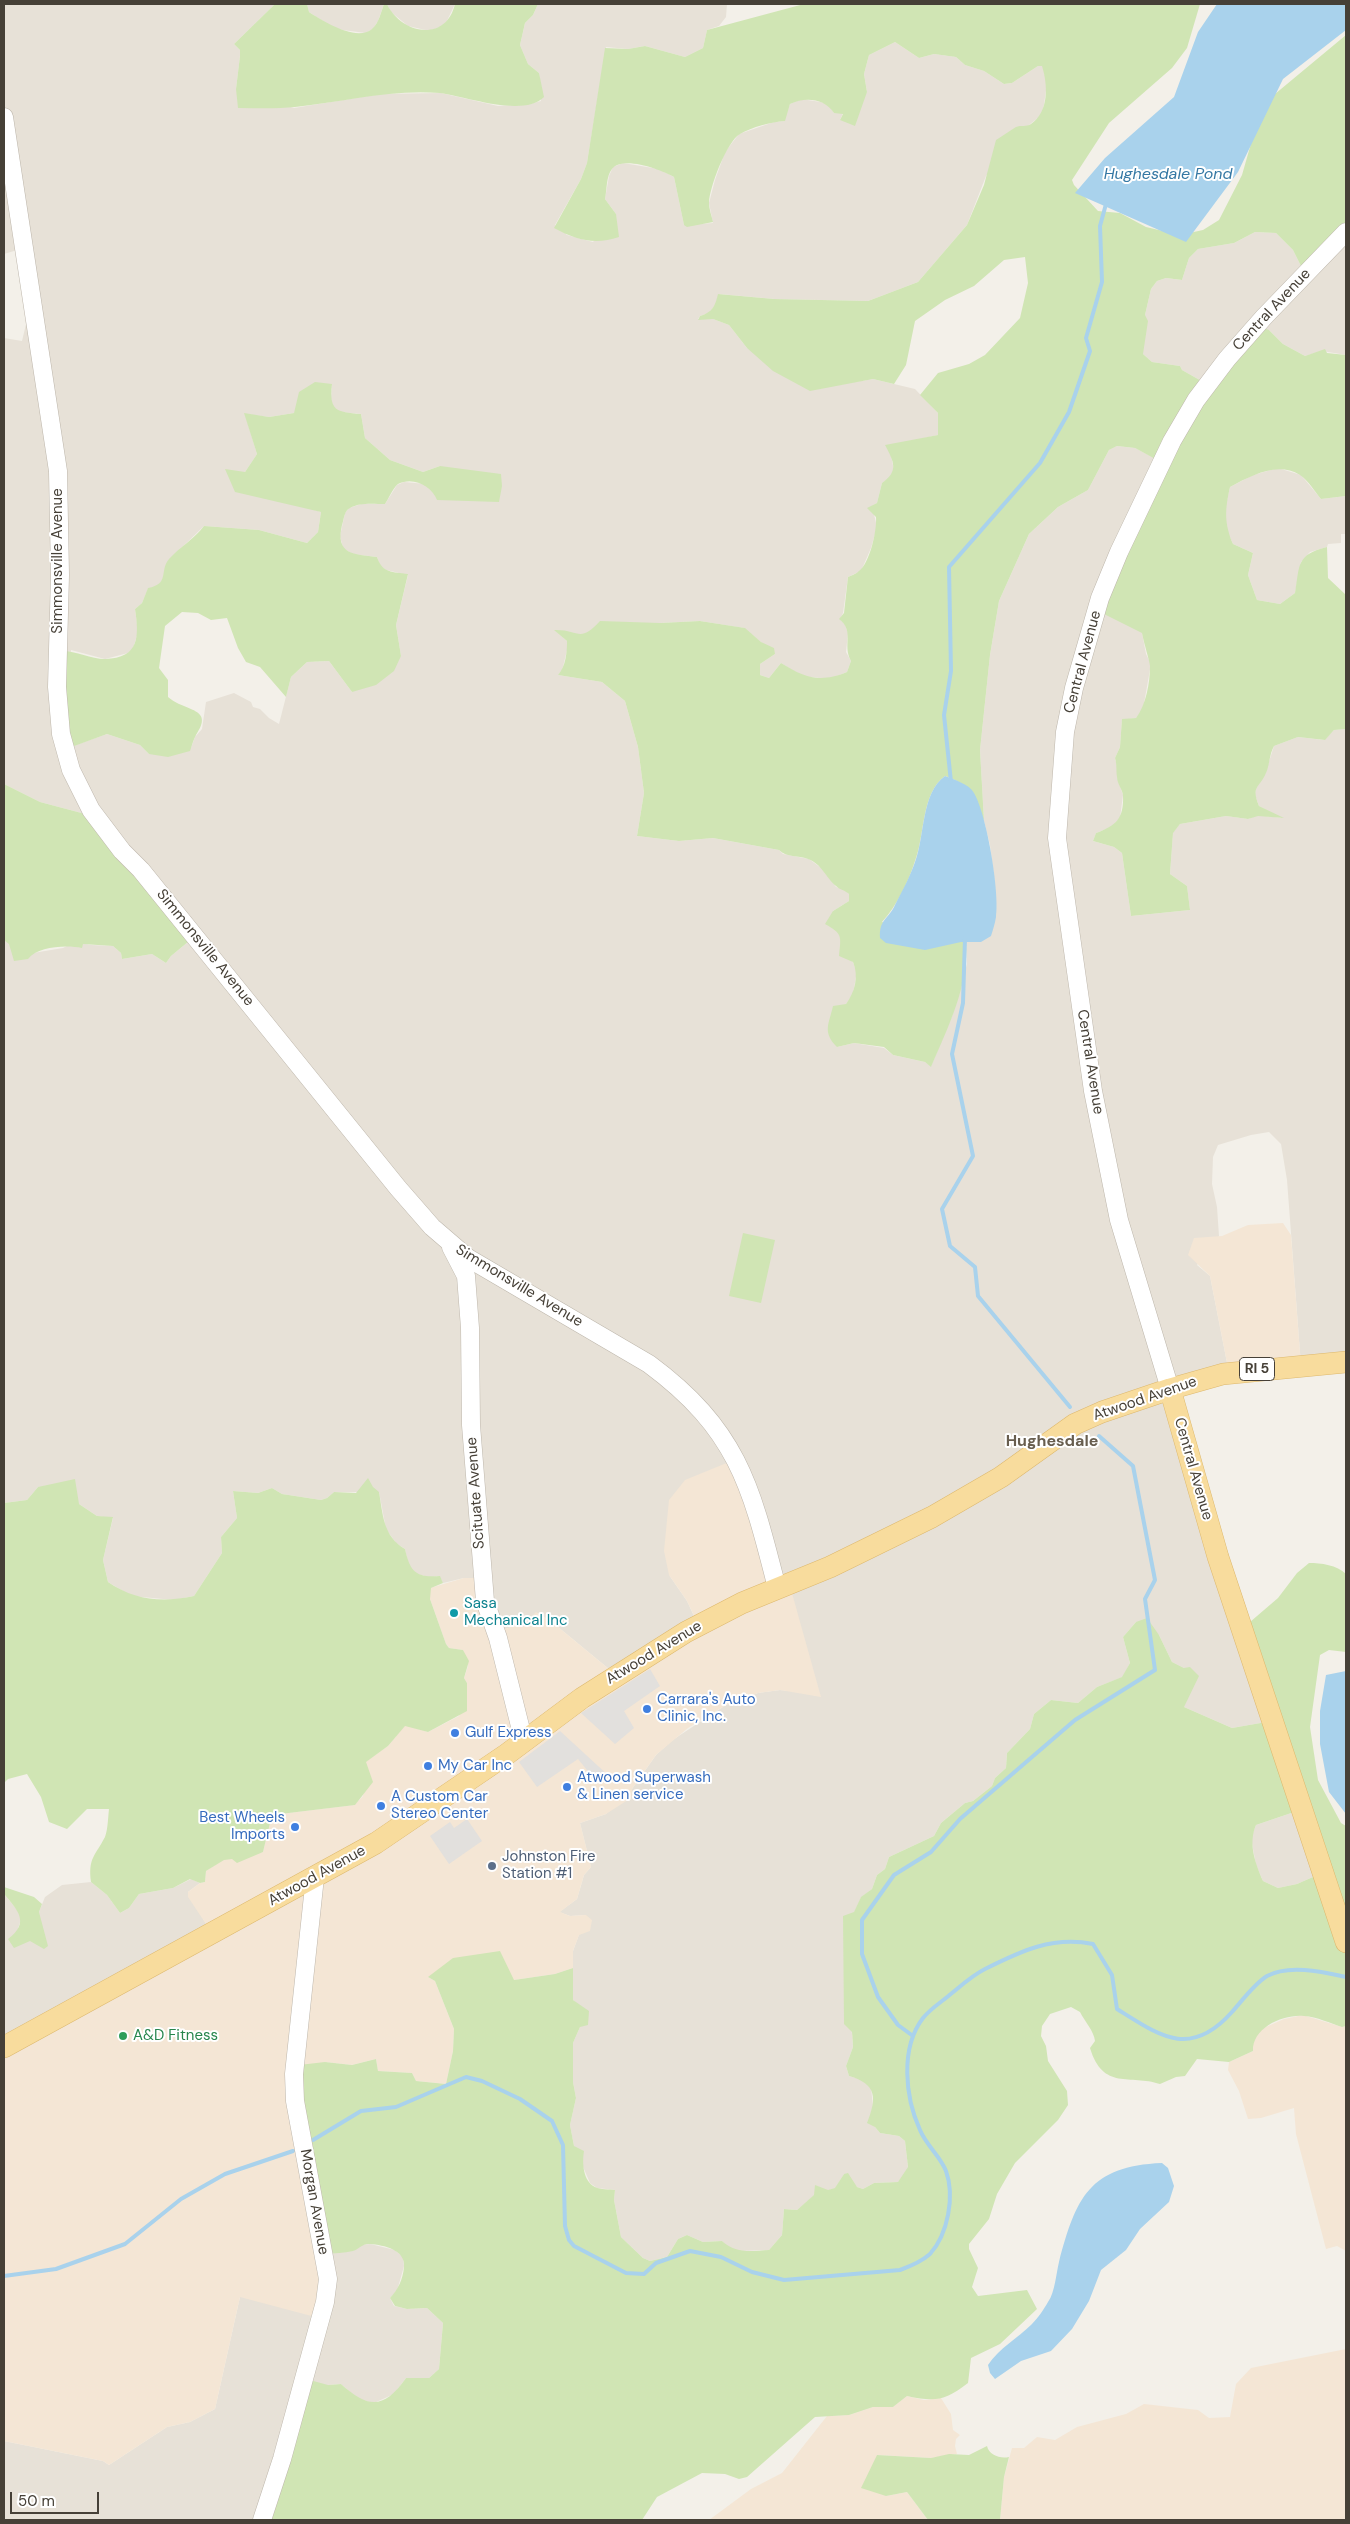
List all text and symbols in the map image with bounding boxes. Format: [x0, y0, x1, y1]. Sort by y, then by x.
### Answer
water label: Hughesdale Pond [1104, 165, 1232, 185]
street label: Central Avenue [1229, 265, 1315, 355]
street label: Simmonsville Avenue [49, 488, 67, 634]
street label: Central Avenue [1061, 609, 1105, 715]
street label: Simmonsville Avenue [152, 886, 258, 1010]
street label: Central Avenue [1073, 1008, 1107, 1116]
street label: Simmonsville Avenue [452, 1241, 586, 1331]
road number: RI 5 [1240, 1358, 1274, 1380]
street label: Atwood Avenue [1091, 1373, 1199, 1425]
street label: Central Avenue [1170, 1416, 1216, 1522]
district label: Hughesdale [1006, 1432, 1098, 1452]
street label: Scituate Avenue [463, 1436, 489, 1550]
place label: Sasa Mechanical Inc [464, 1595, 567, 1630]
marker: Sasa Mechanical Inc [448, 1607, 460, 1619]
street label: Atwood Avenue [603, 1617, 705, 1689]
place label: Carrara's Auto Clinic, Inc. [657, 1691, 756, 1726]
marker: Carrara's Auto Clinic, Inc. [641, 1703, 653, 1715]
place label: Gulf Express [465, 1724, 552, 1742]
marker: Gulf Express [449, 1727, 461, 1739]
place label: My Car Inc [438, 1757, 512, 1775]
marker: My Car Inc [422, 1760, 434, 1772]
place label: Atwood Superwash & Linen service [577, 1769, 711, 1804]
marker: Atwood Superwash & Linen service [561, 1781, 573, 1793]
place label: A Custom Car Stereo Center [391, 1788, 488, 1823]
marker: A Custom Car Stereo Center [375, 1800, 387, 1812]
place label: Best Wheels Imports [199, 1809, 285, 1844]
marker: Best Wheels Imports [289, 1821, 301, 1833]
street label: Atwood Avenue [265, 1842, 369, 1910]
place label: Johnston Fire Station #1 [502, 1848, 595, 1883]
marker: Johnston Fire Station #1 [486, 1860, 498, 1872]
place label: A&D Fitness [133, 2027, 218, 2045]
marker: A&D Fitness [117, 2030, 129, 2042]
street label: Morgan Avenue [296, 2148, 332, 2256]
scale bar [12, 2482, 101, 2514]
text: 50 m [18, 2491, 55, 2511]

